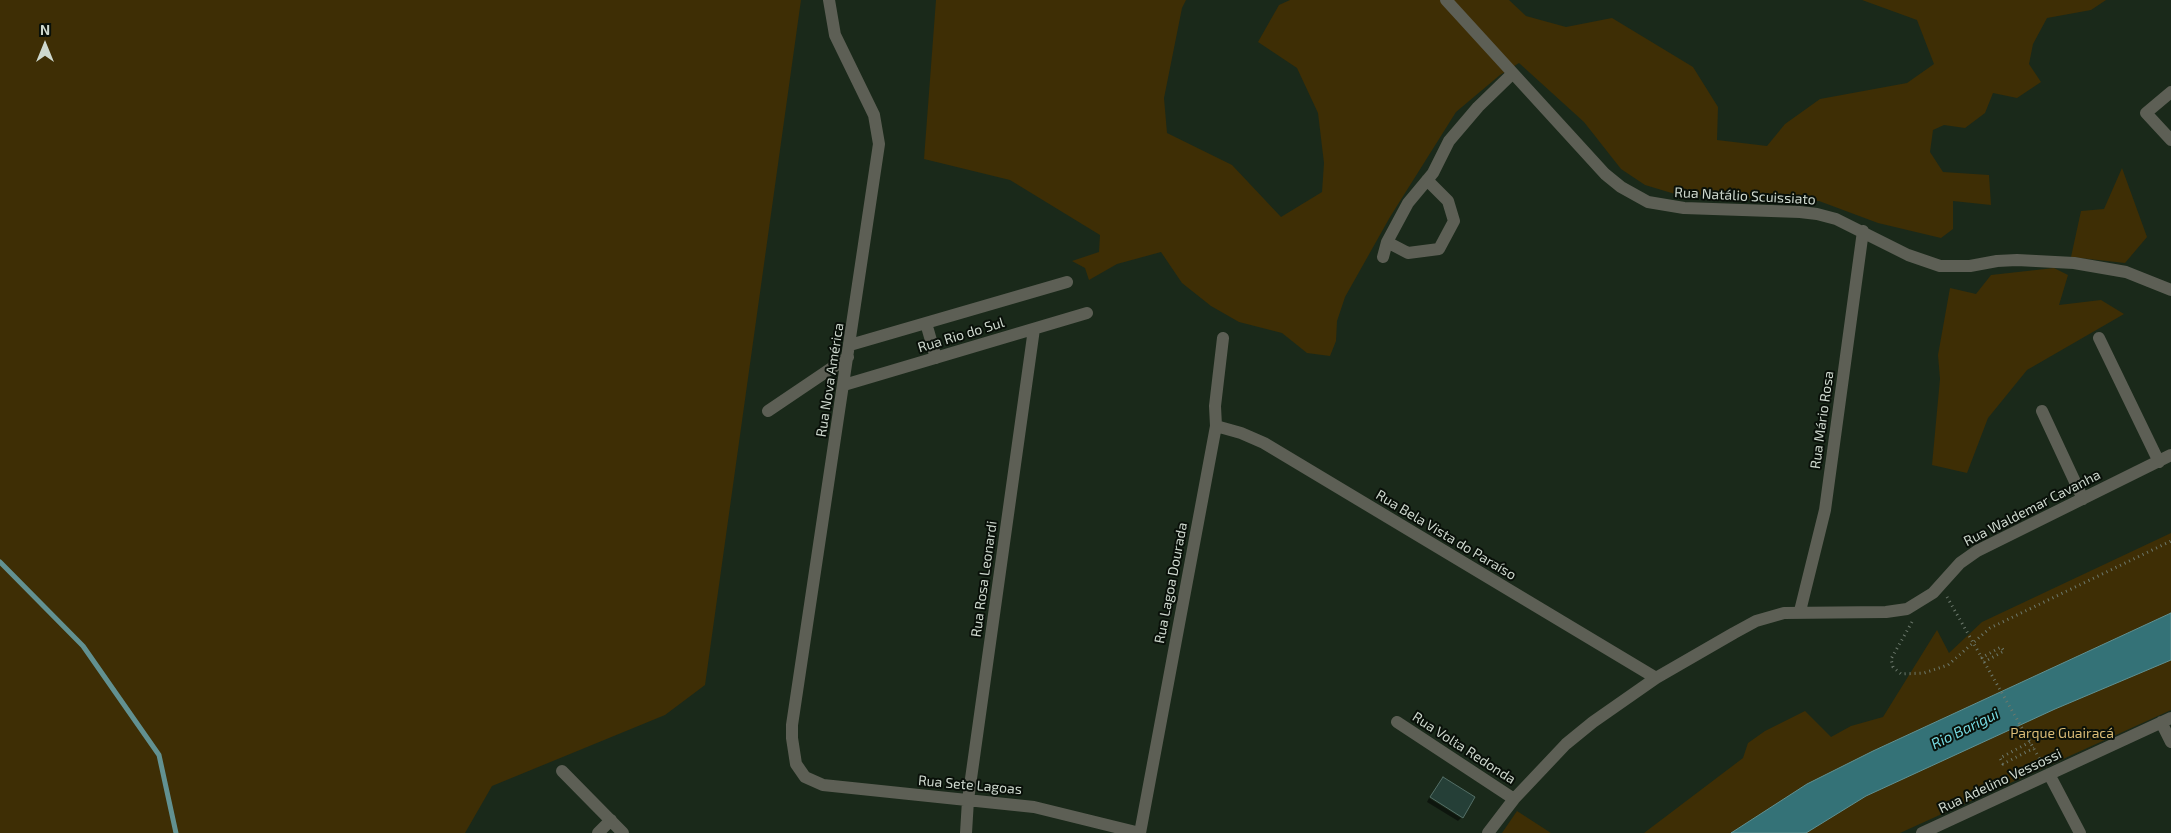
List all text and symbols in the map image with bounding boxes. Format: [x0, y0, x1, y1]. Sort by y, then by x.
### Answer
north arrow [20, 20, 70, 70]
text: N [40, 21, 50, 38]
street label: Rua Natálio Scuissiato [1674, 184, 1816, 208]
street label: Rua Rio do Sul [916, 314, 1006, 356]
street label: Rua Nova América [813, 322, 847, 438]
street label: Rua Mário Rosa [1807, 370, 1837, 470]
street label: Rua Waldemar Cavanha [1961, 466, 2103, 550]
street label: Rua Bela Vista do Paraíso [1373, 486, 1519, 584]
street label: Rua Rosa Leonardi [968, 520, 1000, 638]
street label: Rua Lagoa Dourada [1151, 521, 1191, 645]
water label: Rio Barigui [1928, 705, 2002, 753]
street label: Rua Volta Redonda [1409, 708, 1519, 788]
park label: Parque Guairacá [2010, 725, 2114, 741]
street label: Rua Adelino Vessossi [1936, 745, 2064, 817]
street label: Rua Sete Lagoas [917, 772, 1023, 798]

